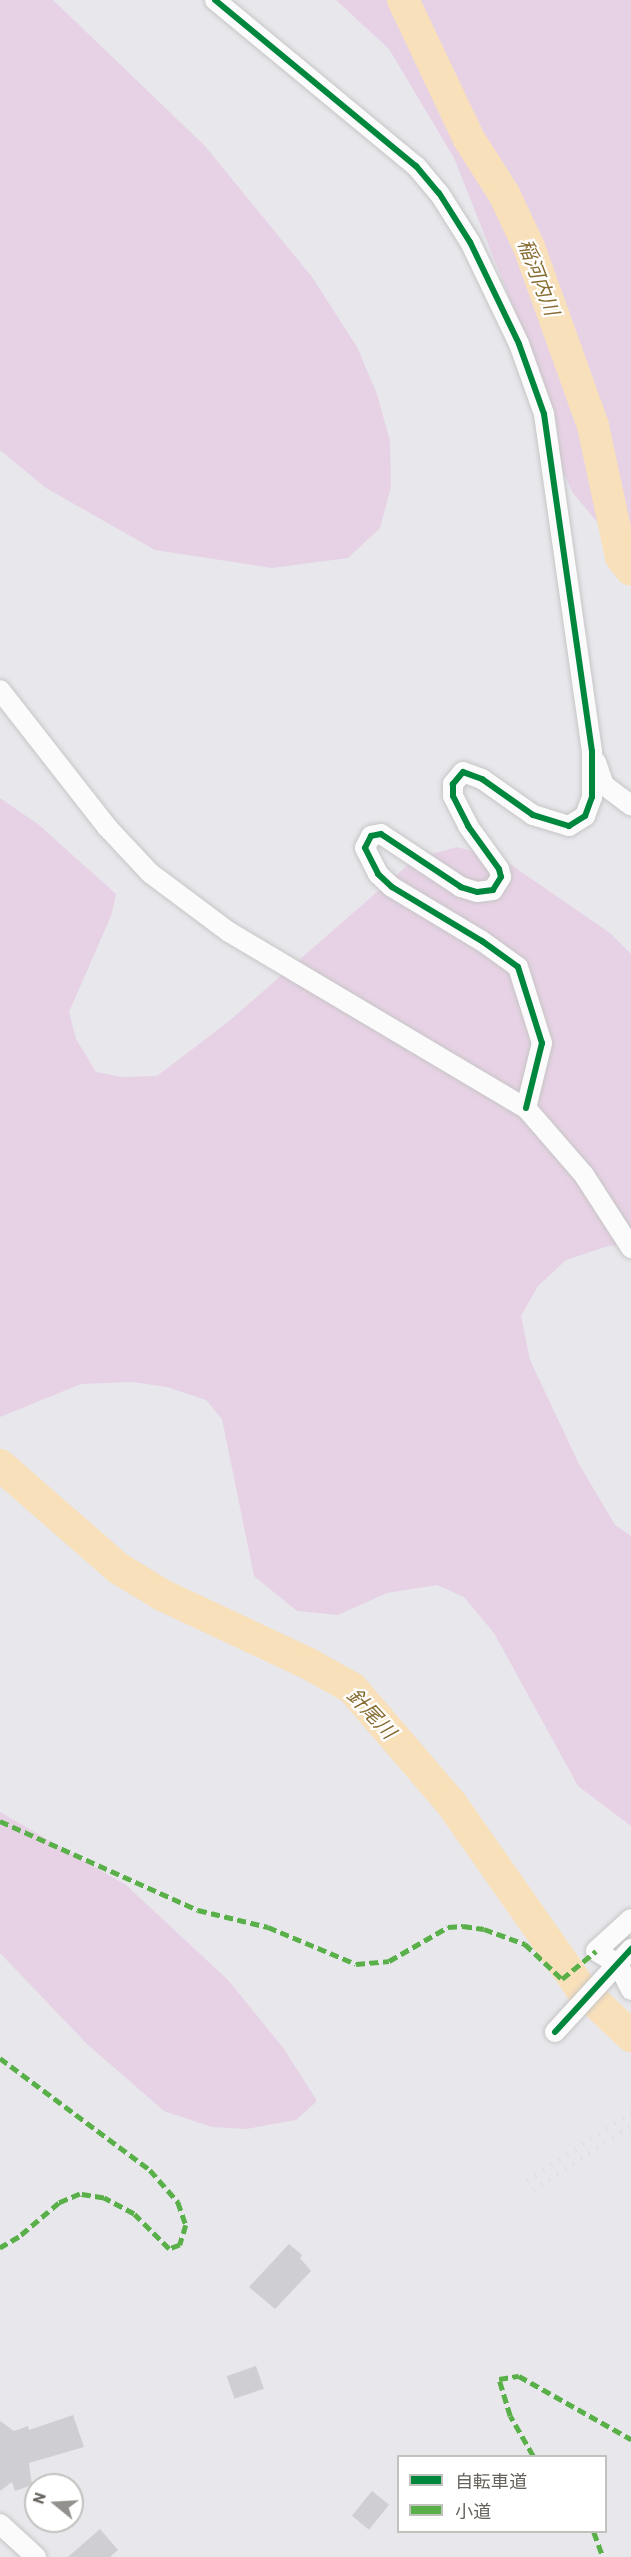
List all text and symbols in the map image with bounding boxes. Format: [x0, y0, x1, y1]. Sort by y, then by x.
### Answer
water label: 稲河内川 [513, 235, 565, 319]
water label: 針尾川 [343, 1683, 401, 1743]
legend [397, 2455, 607, 2533]
text: 自転車道 [455, 2470, 527, 2492]
north arrow [24, 2473, 84, 2533]
text: N [28, 2490, 49, 2506]
text: 小道 [455, 2500, 491, 2522]

